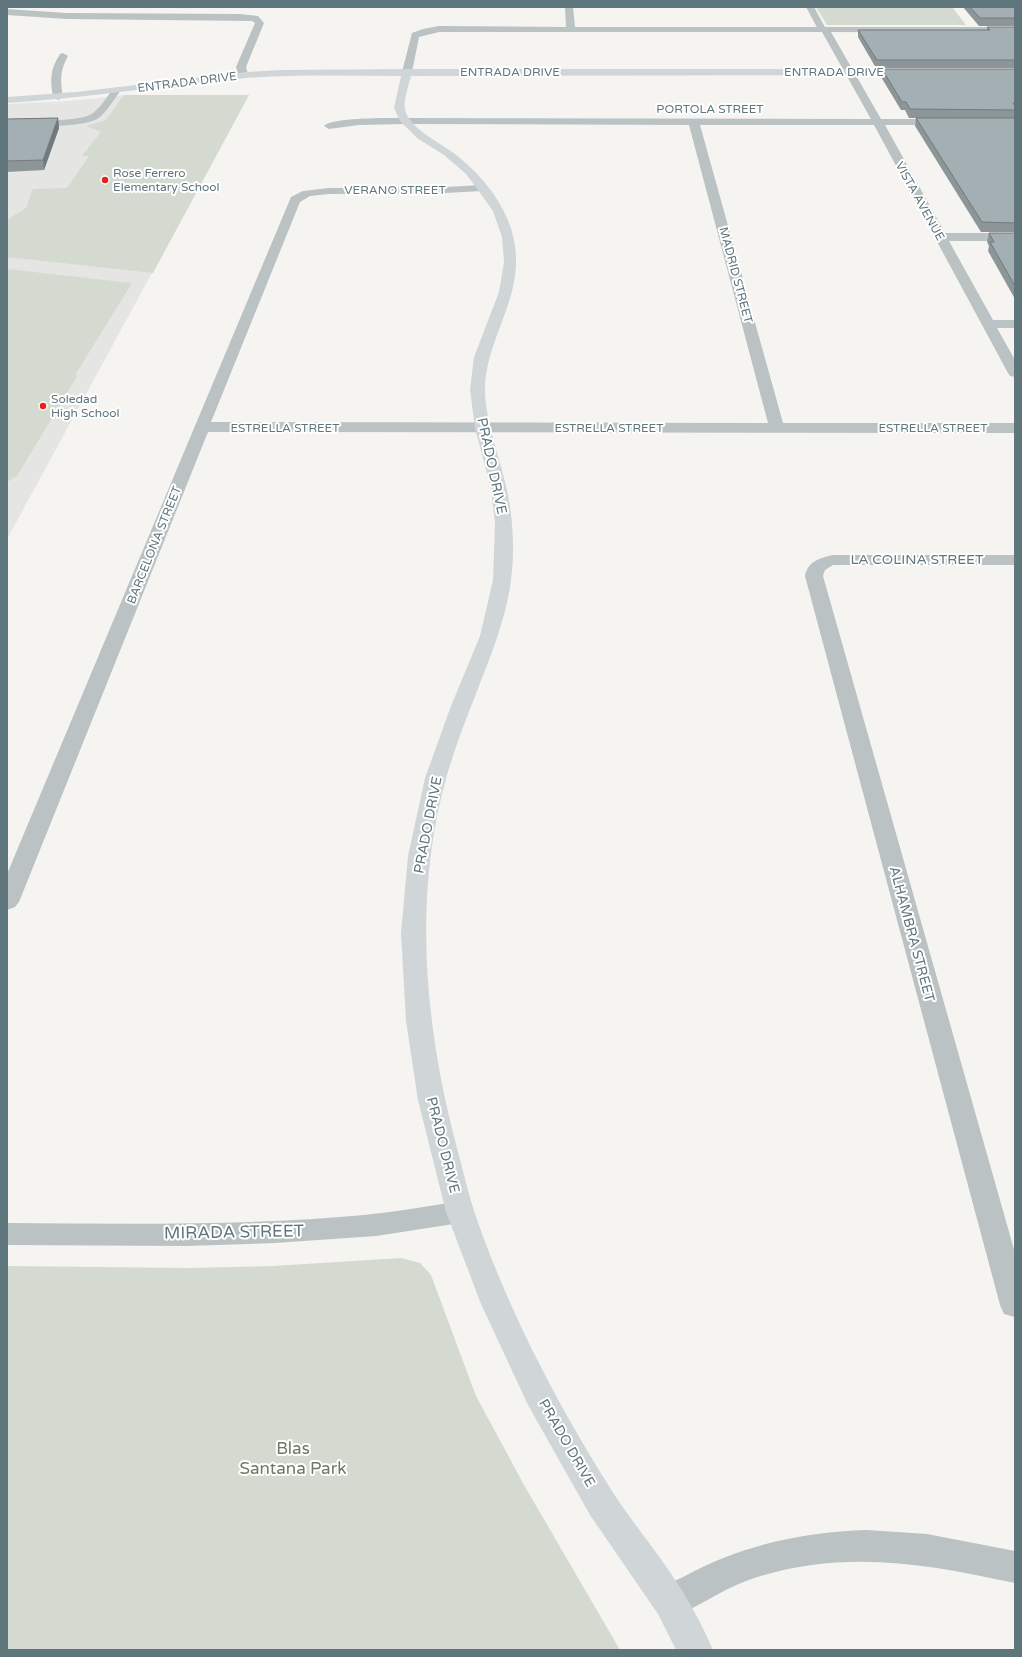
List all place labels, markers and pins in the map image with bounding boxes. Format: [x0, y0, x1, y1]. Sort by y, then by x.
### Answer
place label: Rose Ferrero Elementary School [113, 166, 220, 194]
marker: Rose Ferrero Elementary School [100, 175, 110, 185]
place label: Soledad High School [51, 392, 120, 420]
marker: Soledad High School [38, 401, 48, 411]

